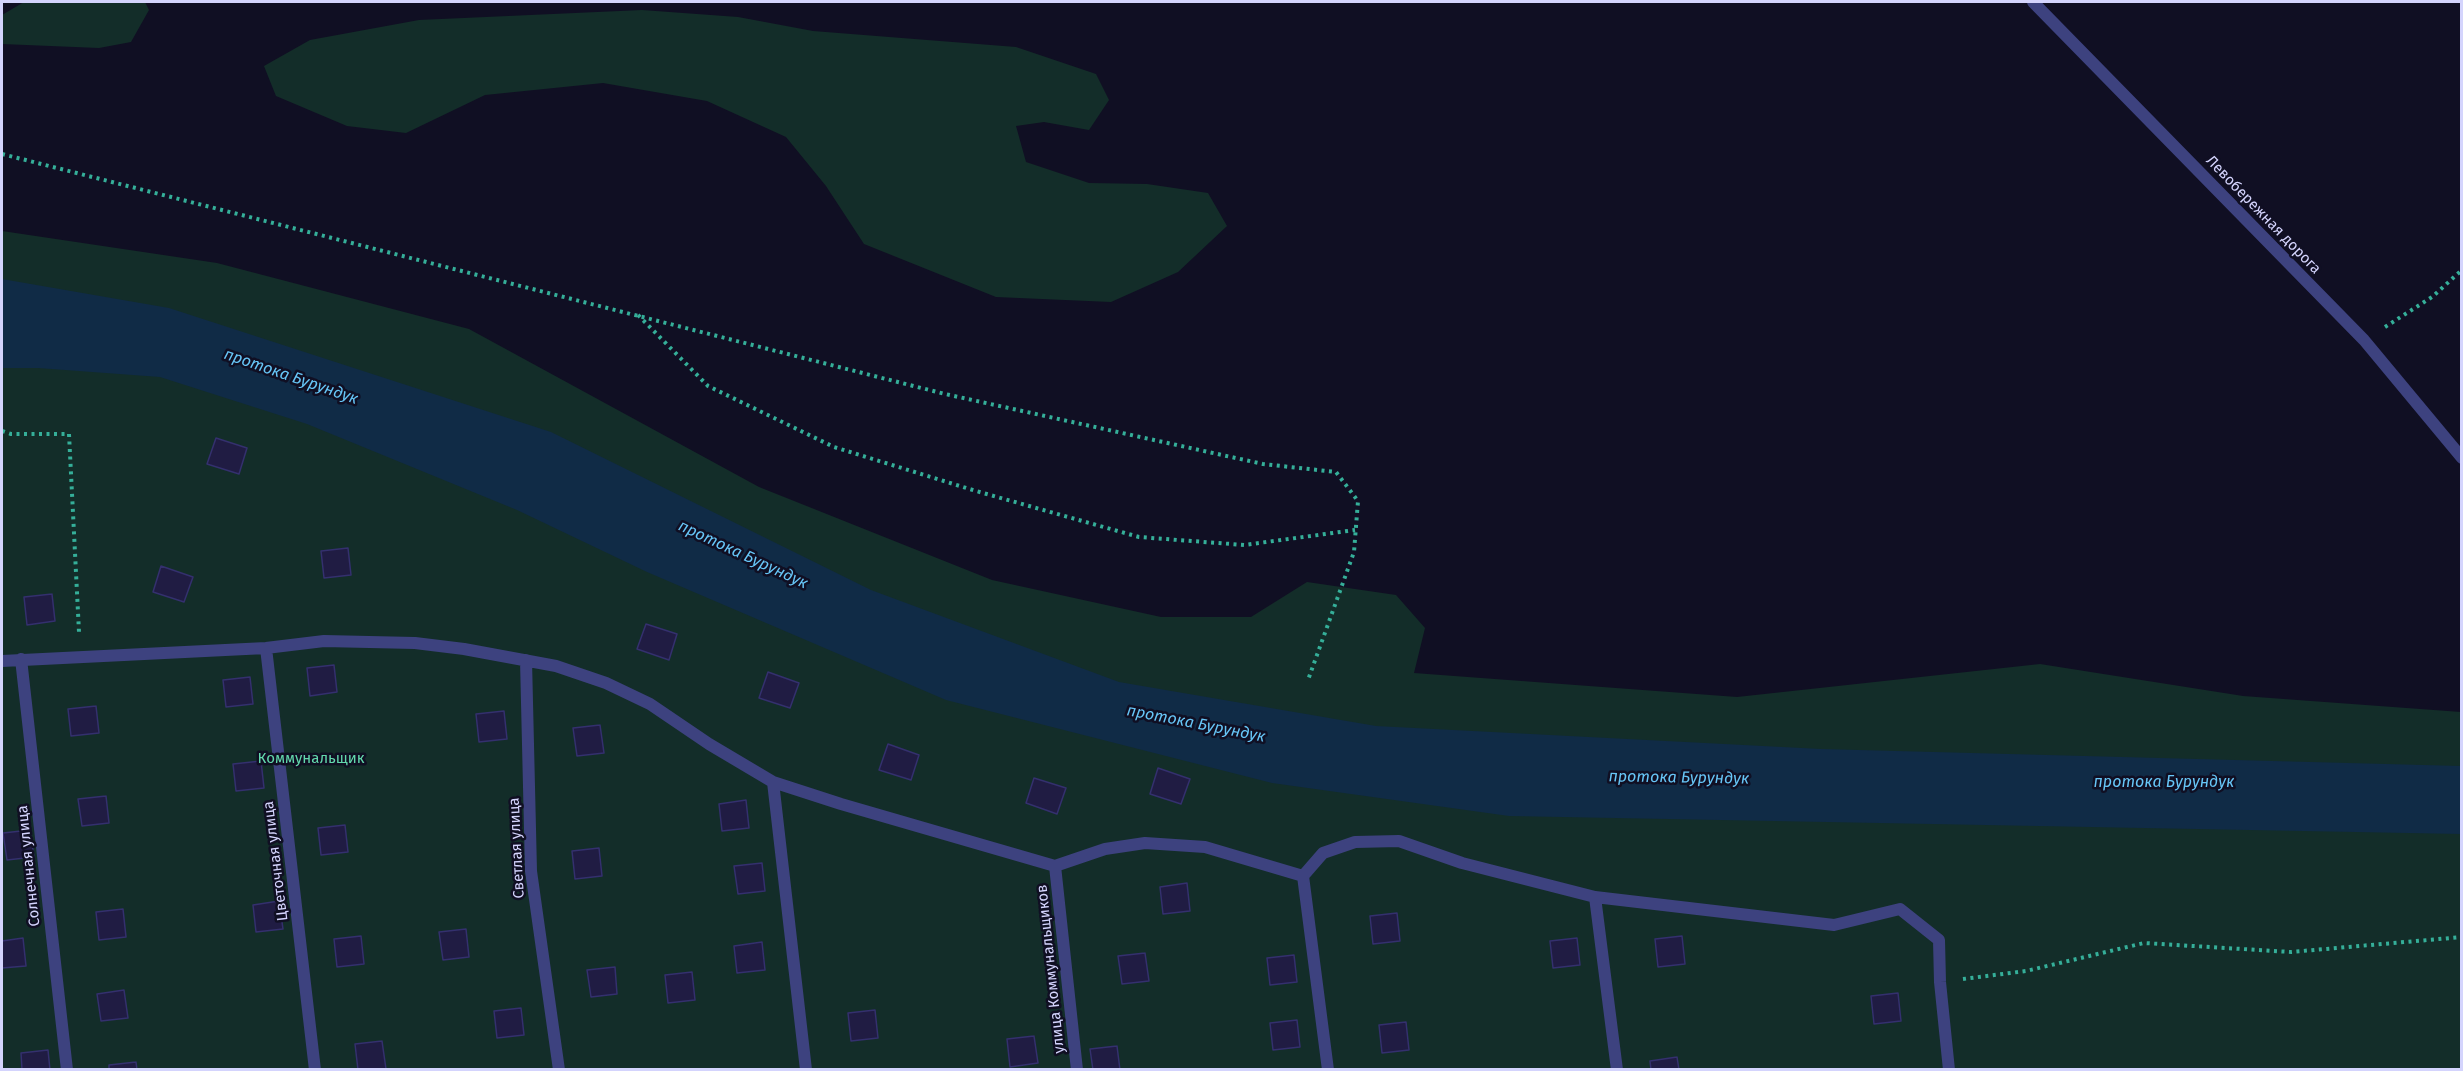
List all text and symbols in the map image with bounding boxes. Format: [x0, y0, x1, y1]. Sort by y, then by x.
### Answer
street label: Левобережная дорога [2202, 152, 2324, 278]
water label: протока Бурундук [221, 345, 361, 409]
water label: протока Бурундук [675, 517, 811, 593]
water label: протока Бурундук [1125, 701, 1267, 747]
park label: Коммунальщик [258, 750, 364, 768]
water label: протока Бурундук [1608, 767, 1750, 789]
water label: протока Бурундук [2094, 773, 2234, 793]
street label: Светлая улица [505, 797, 529, 899]
street label: Цветочная улица [260, 800, 292, 922]
street label: Солнечная улица [14, 805, 44, 927]
street label: улица Коммунальщиков [1033, 884, 1069, 1054]

